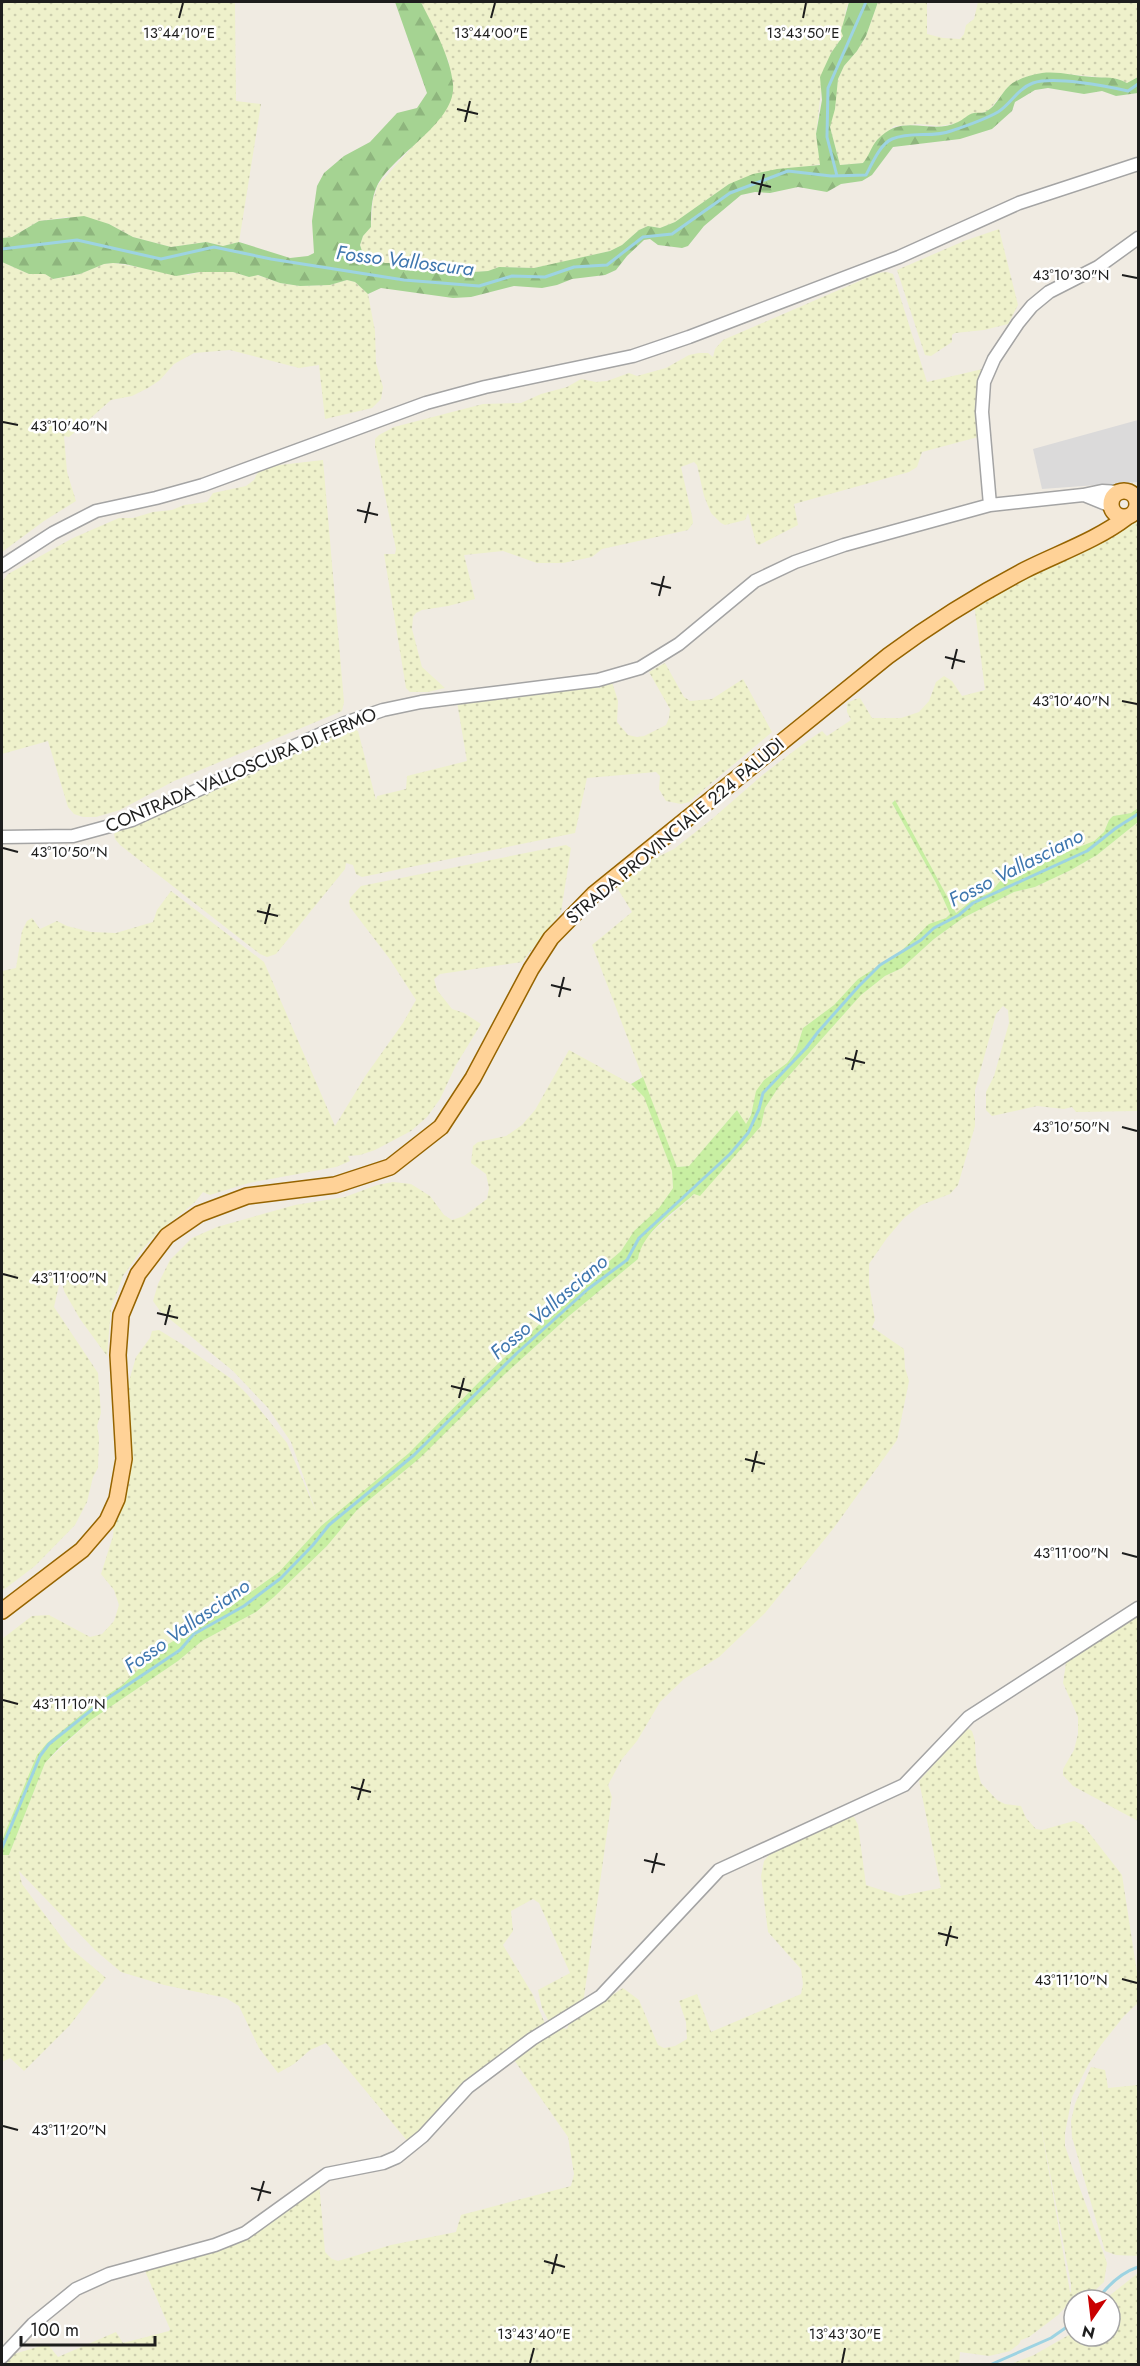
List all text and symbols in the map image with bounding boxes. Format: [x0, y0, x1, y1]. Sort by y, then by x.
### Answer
text: 13°44'10"E [143, 22, 215, 44]
text: 13°44'00"E [454, 22, 528, 44]
text: 13°43'50"E [766, 22, 840, 44]
water label: Fosso Valloscura [335, 238, 475, 284]
text: 43°10'30"N [1033, 264, 1109, 286]
text: 43°10'40"N [30, 415, 108, 437]
text: 43°10'40"N [1032, 690, 1110, 712]
street label: CONTRADA VALLOSCURA DI FERMO [101, 701, 381, 839]
street label: STRADA PROVINCIALE 224 PALUDI [560, 732, 790, 930]
water label: Fosso Vallasciano [944, 821, 1089, 914]
text: 43°10'50"N [30, 841, 108, 863]
text: 43°10'50"N [1032, 1116, 1110, 1138]
water label: Fosso Vallasciano [484, 1247, 615, 1366]
text: 43°11'00"N [31, 1267, 107, 1289]
text: 43°11'00"N [1033, 1542, 1109, 1564]
water label: Fosso Vallasciano [118, 1572, 256, 1680]
text: 43°11'10"N [32, 1693, 106, 1715]
text: 43°11'10"N [1034, 1969, 1108, 1991]
text: 43°11'20"N [31, 2119, 107, 2141]
north arrow [1062, 2288, 1122, 2348]
scale bar [21, 2309, 154, 2347]
text: 100 m [30, 2317, 79, 2343]
text: N [1080, 2319, 1097, 2345]
text: 13°43'40"E [497, 2323, 571, 2345]
text: 13°43'30"E [809, 2323, 881, 2345]

